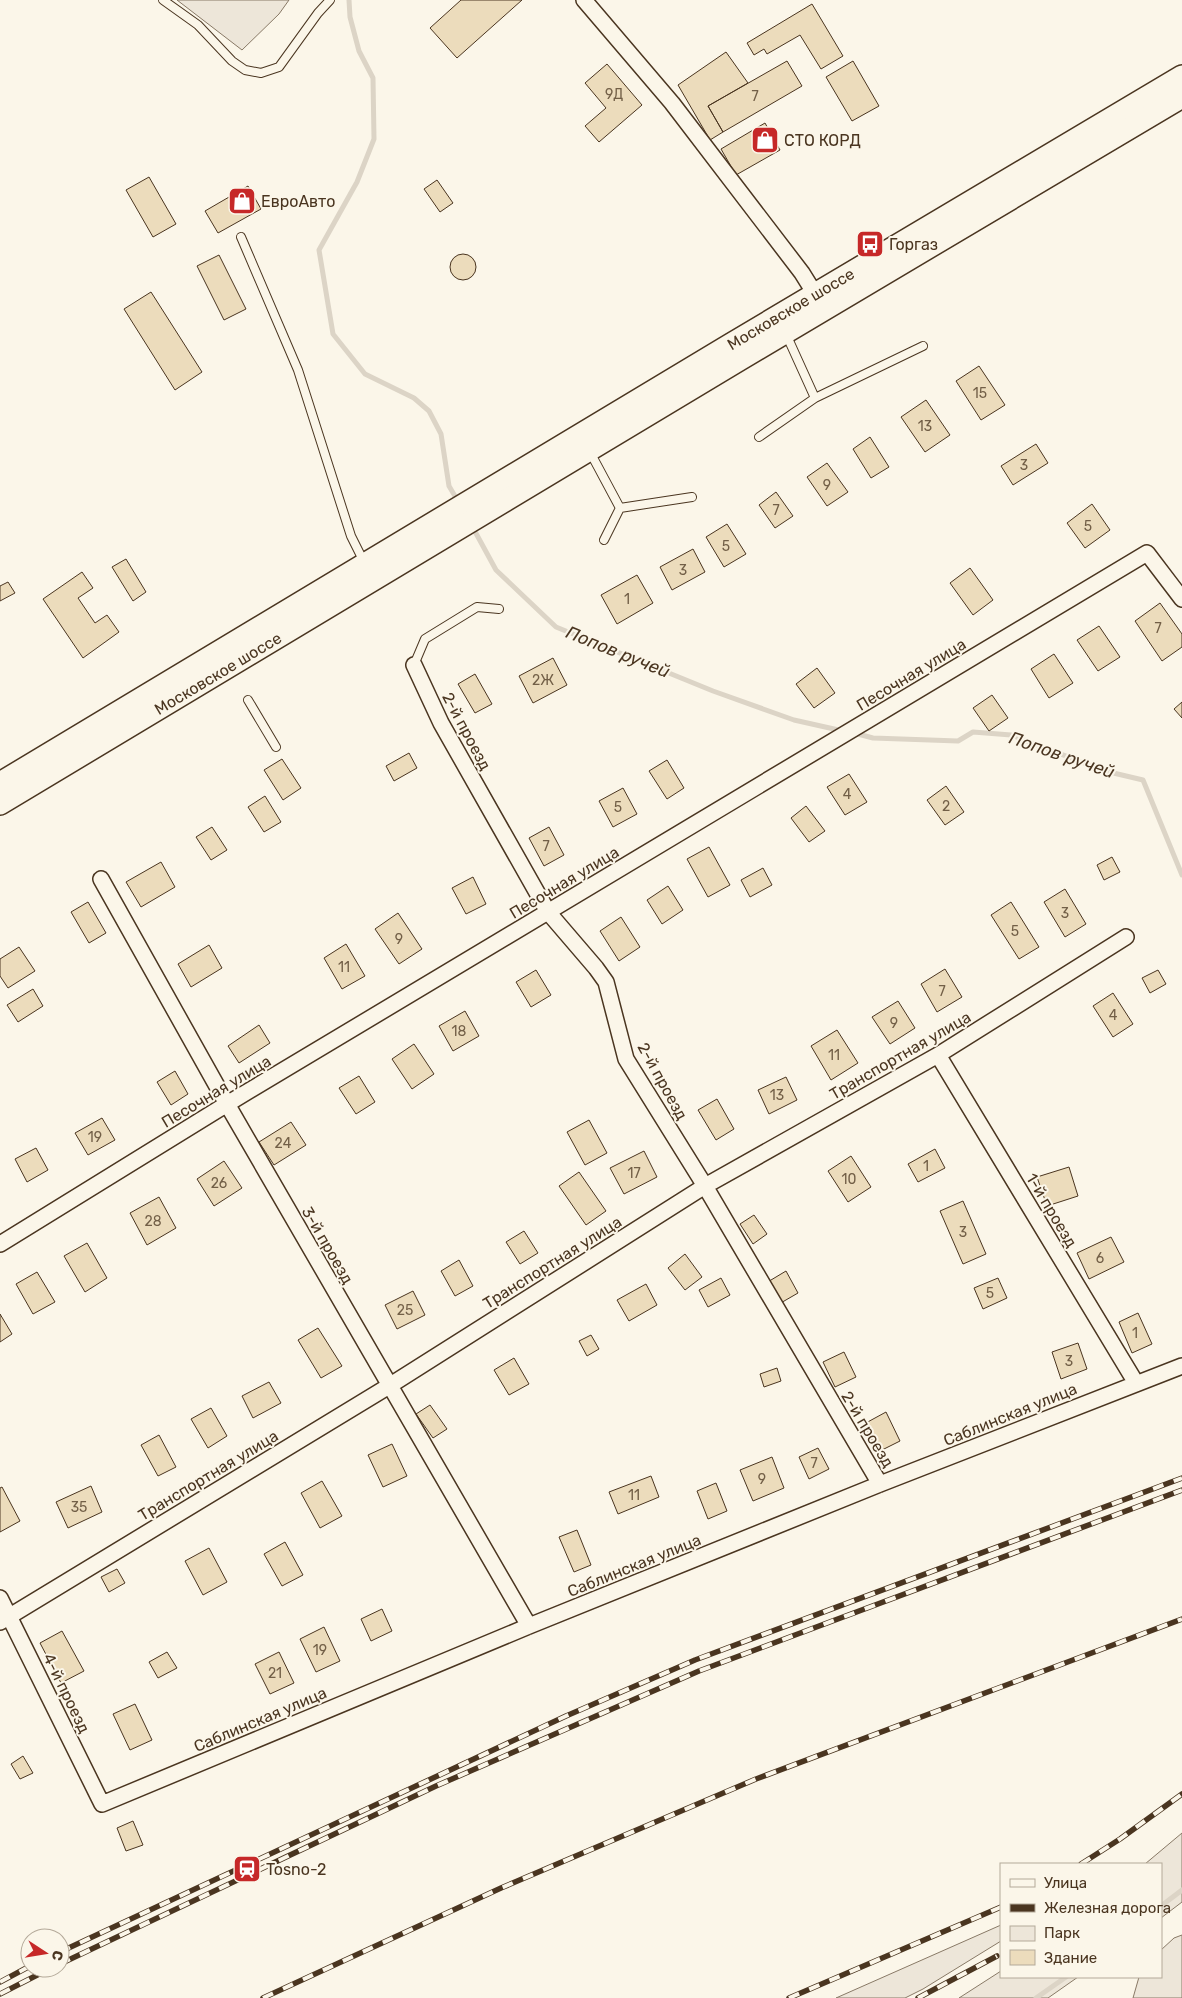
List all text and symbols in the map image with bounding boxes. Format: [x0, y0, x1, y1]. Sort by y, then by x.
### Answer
house number: 9Д [605, 86, 623, 103]
house number: 7 [751, 88, 759, 105]
shop icon: СТО КОРД [750, 125, 780, 155]
place label: СТО КОРД [784, 131, 861, 150]
shop icon: ЕвроАвто [227, 186, 257, 216]
place label: ЕвроАвто [261, 192, 335, 211]
bus stop icon: Горгаз [855, 229, 885, 259]
place label: Горгаз [889, 235, 938, 254]
street label: Московское шоссе [724, 264, 858, 354]
house number: 15 [973, 385, 987, 402]
house number: 13 [918, 418, 932, 435]
house number: 3 [1020, 457, 1028, 474]
house number: 9 [823, 477, 831, 494]
house number: 7 [772, 502, 780, 519]
house number: 5 [1084, 518, 1092, 535]
house number: 5 [722, 538, 730, 555]
house number: 3 [679, 562, 687, 579]
house number: 1 [624, 591, 630, 608]
house number: 7 [1154, 620, 1162, 637]
water label: Попов ручей [563, 621, 673, 683]
street label: Московское шоссе [151, 628, 285, 719]
street label: Песочная улица [853, 634, 969, 715]
house number: 2Ж [532, 672, 554, 689]
street label: 2-й проезд [438, 689, 495, 774]
water label: Попов ручей [1006, 727, 1118, 783]
house number: 4 [843, 786, 852, 803]
house number: 2 [942, 798, 950, 815]
house number: 5 [614, 799, 622, 816]
house number: 7 [542, 838, 550, 855]
street label: Песочная улица [506, 842, 622, 923]
house number: 3 [1061, 905, 1069, 922]
house number: 5 [1011, 923, 1019, 940]
house number: 9 [395, 931, 403, 948]
house number: 11 [338, 959, 350, 976]
house number: 7 [938, 983, 946, 1000]
street label: Транспортная улица [826, 1007, 974, 1104]
house number: 4 [1109, 1007, 1118, 1024]
house number: 9 [890, 1015, 898, 1032]
house number: 18 [452, 1023, 467, 1040]
street label: 2-й проезд [634, 1039, 692, 1124]
house number: 11 [828, 1047, 840, 1064]
street label: Песочная улица [158, 1051, 274, 1132]
house number: 13 [770, 1087, 784, 1104]
house number: 19 [88, 1129, 102, 1146]
house number: 24 [275, 1135, 292, 1152]
house number: 1 [923, 1158, 929, 1175]
house number: 17 [627, 1165, 641, 1182]
street label: 1-й проезд [1022, 1170, 1081, 1251]
house number: 10 [842, 1171, 857, 1188]
house number: 26 [211, 1175, 227, 1192]
street label: 3-й проезд [298, 1203, 357, 1288]
street label: Транспортная улица [479, 1212, 625, 1313]
house number: 28 [144, 1213, 162, 1230]
house number: 3 [959, 1224, 967, 1241]
house number: 6 [1096, 1250, 1104, 1267]
house number: 5 [986, 1285, 994, 1302]
house number: 25 [397, 1302, 413, 1319]
house number: 1 [1132, 1325, 1138, 1342]
house number: 3 [1065, 1353, 1073, 1370]
street label: Саблинская улица [941, 1379, 1080, 1450]
street label: 2-й проезд [837, 1388, 898, 1471]
street label: Транспортная улица [135, 1426, 282, 1525]
house number: 7 [810, 1455, 818, 1472]
house number: 9 [758, 1471, 766, 1488]
house number: 11 [628, 1487, 640, 1504]
house number: 35 [71, 1499, 87, 1516]
street label: Саблинская улица [565, 1530, 704, 1601]
house number: 19 [313, 1642, 327, 1659]
street label: 4-й проезд [39, 1650, 94, 1737]
house number: 21 [268, 1665, 282, 1682]
street label: Саблинская улица [191, 1683, 329, 1756]
station icon: Tosno-2 [232, 1854, 262, 1884]
place label: Tosno-2 [266, 1860, 326, 1879]
legend [1000, 1863, 1162, 1978]
text: Улица [1044, 1874, 1087, 1892]
text: Железная дорога [1044, 1899, 1171, 1917]
text: Парк [1044, 1924, 1080, 1942]
north arrow [20, 1928, 70, 1978]
text: С [48, 1949, 67, 1962]
text: Здание [1044, 1949, 1097, 1967]

